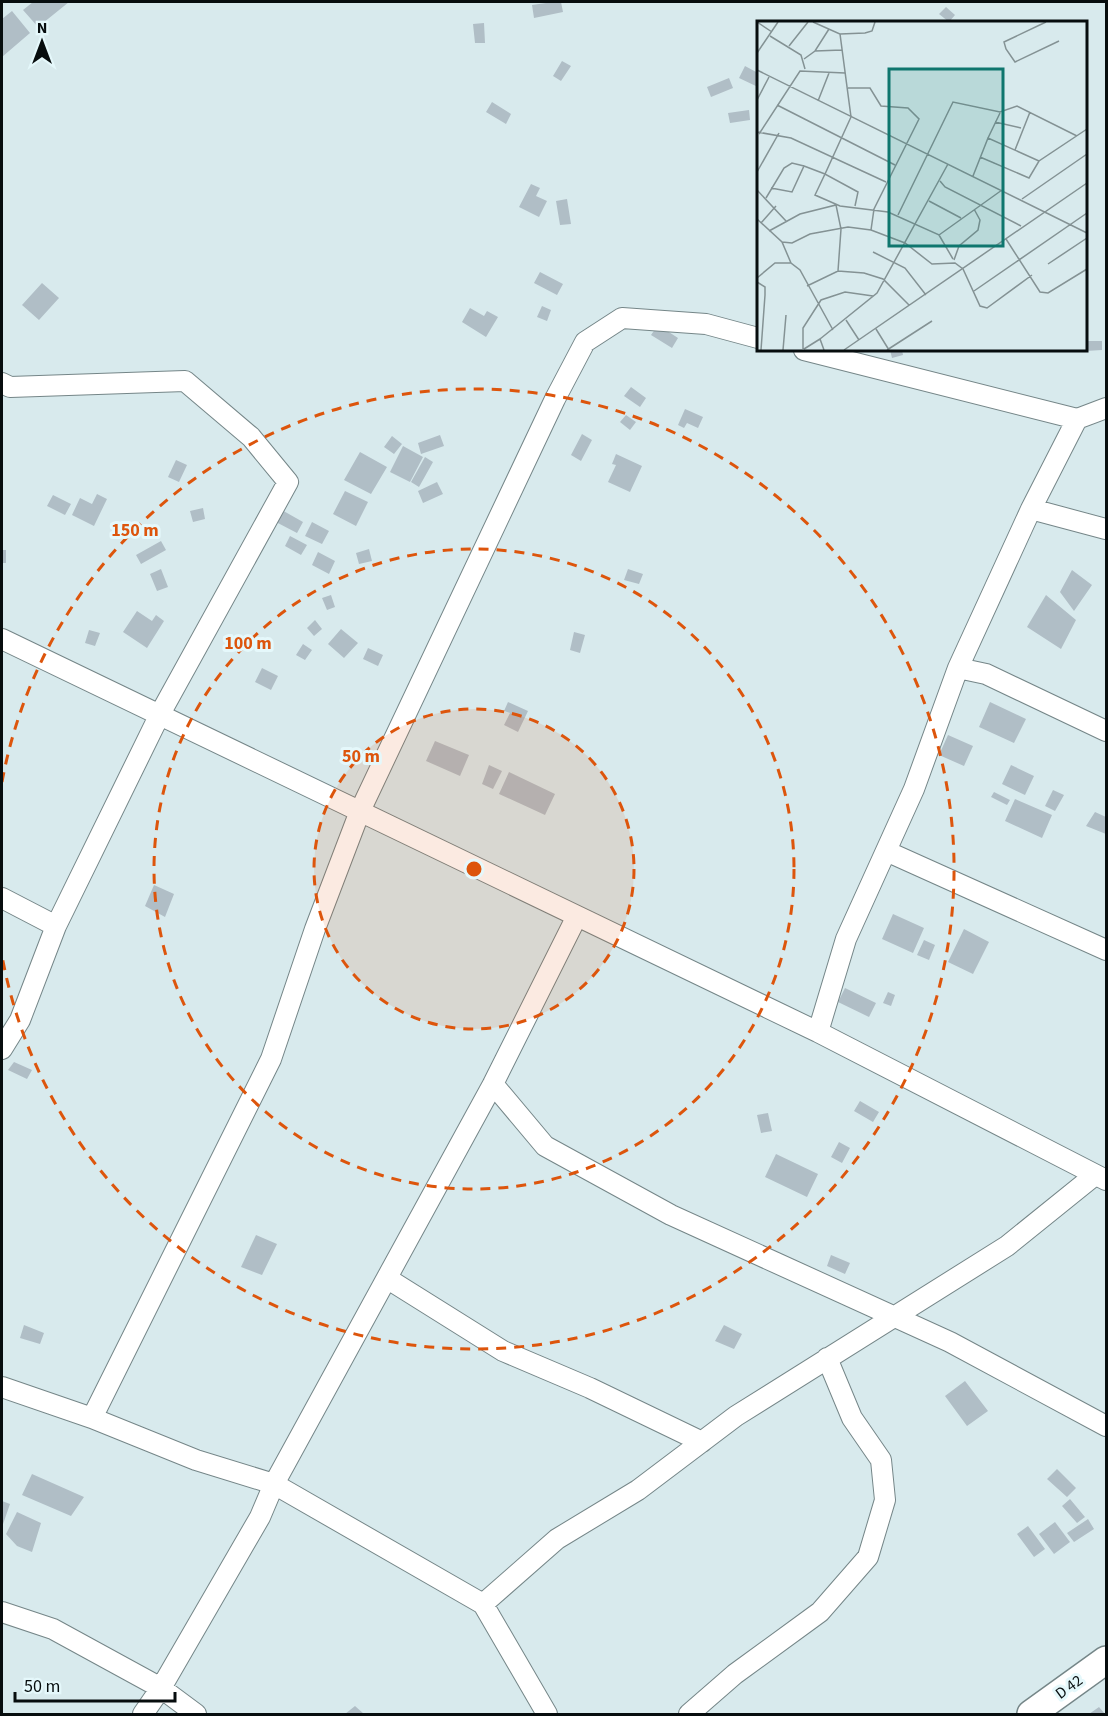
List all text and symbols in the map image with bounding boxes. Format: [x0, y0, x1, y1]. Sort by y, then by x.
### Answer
north arrow [12, 12, 72, 72]
text: N [37, 17, 47, 39]
inset map [757, 21, 1087, 351]
text: 150 m [111, 518, 159, 543]
text: 100 m [224, 631, 272, 656]
text: 50 m [342, 744, 380, 769]
centre of rings [464, 859, 484, 879]
scale bar [15, 1665, 176, 1703]
street label: D 42 [1051, 1670, 1087, 1704]
text: 50 m [24, 1674, 60, 1699]

